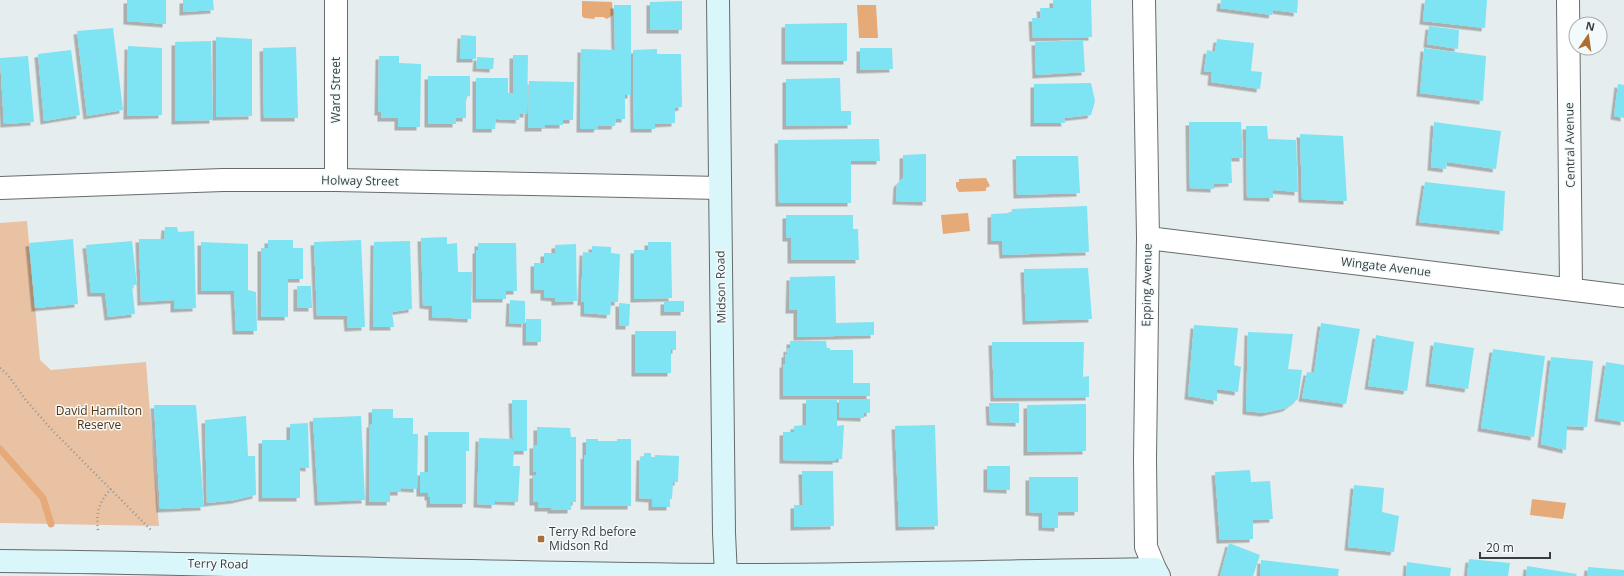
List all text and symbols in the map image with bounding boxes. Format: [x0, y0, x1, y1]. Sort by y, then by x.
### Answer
north arrow [1568, 16, 1608, 56]
text: N [1584, 17, 1596, 34]
street label: Ward Street [327, 57, 344, 123]
street label: Central Avenue [1560, 102, 1579, 188]
street label: Holway Street [321, 171, 399, 190]
street label: Epping Avenue [1137, 243, 1156, 327]
street label: Midson Road [711, 250, 730, 324]
street label: Wingate Avenue [1340, 253, 1432, 280]
park label: David Hamilton Reserve [56, 402, 142, 433]
place label: Terry Rd before Midson Rd [549, 523, 636, 554]
marker: Terry Rd before Midson Rd [536, 534, 546, 544]
scale bar [1480, 534, 1550, 560]
text: 20 m [1486, 539, 1514, 556]
street label: Terry Road [187, 554, 249, 573]

